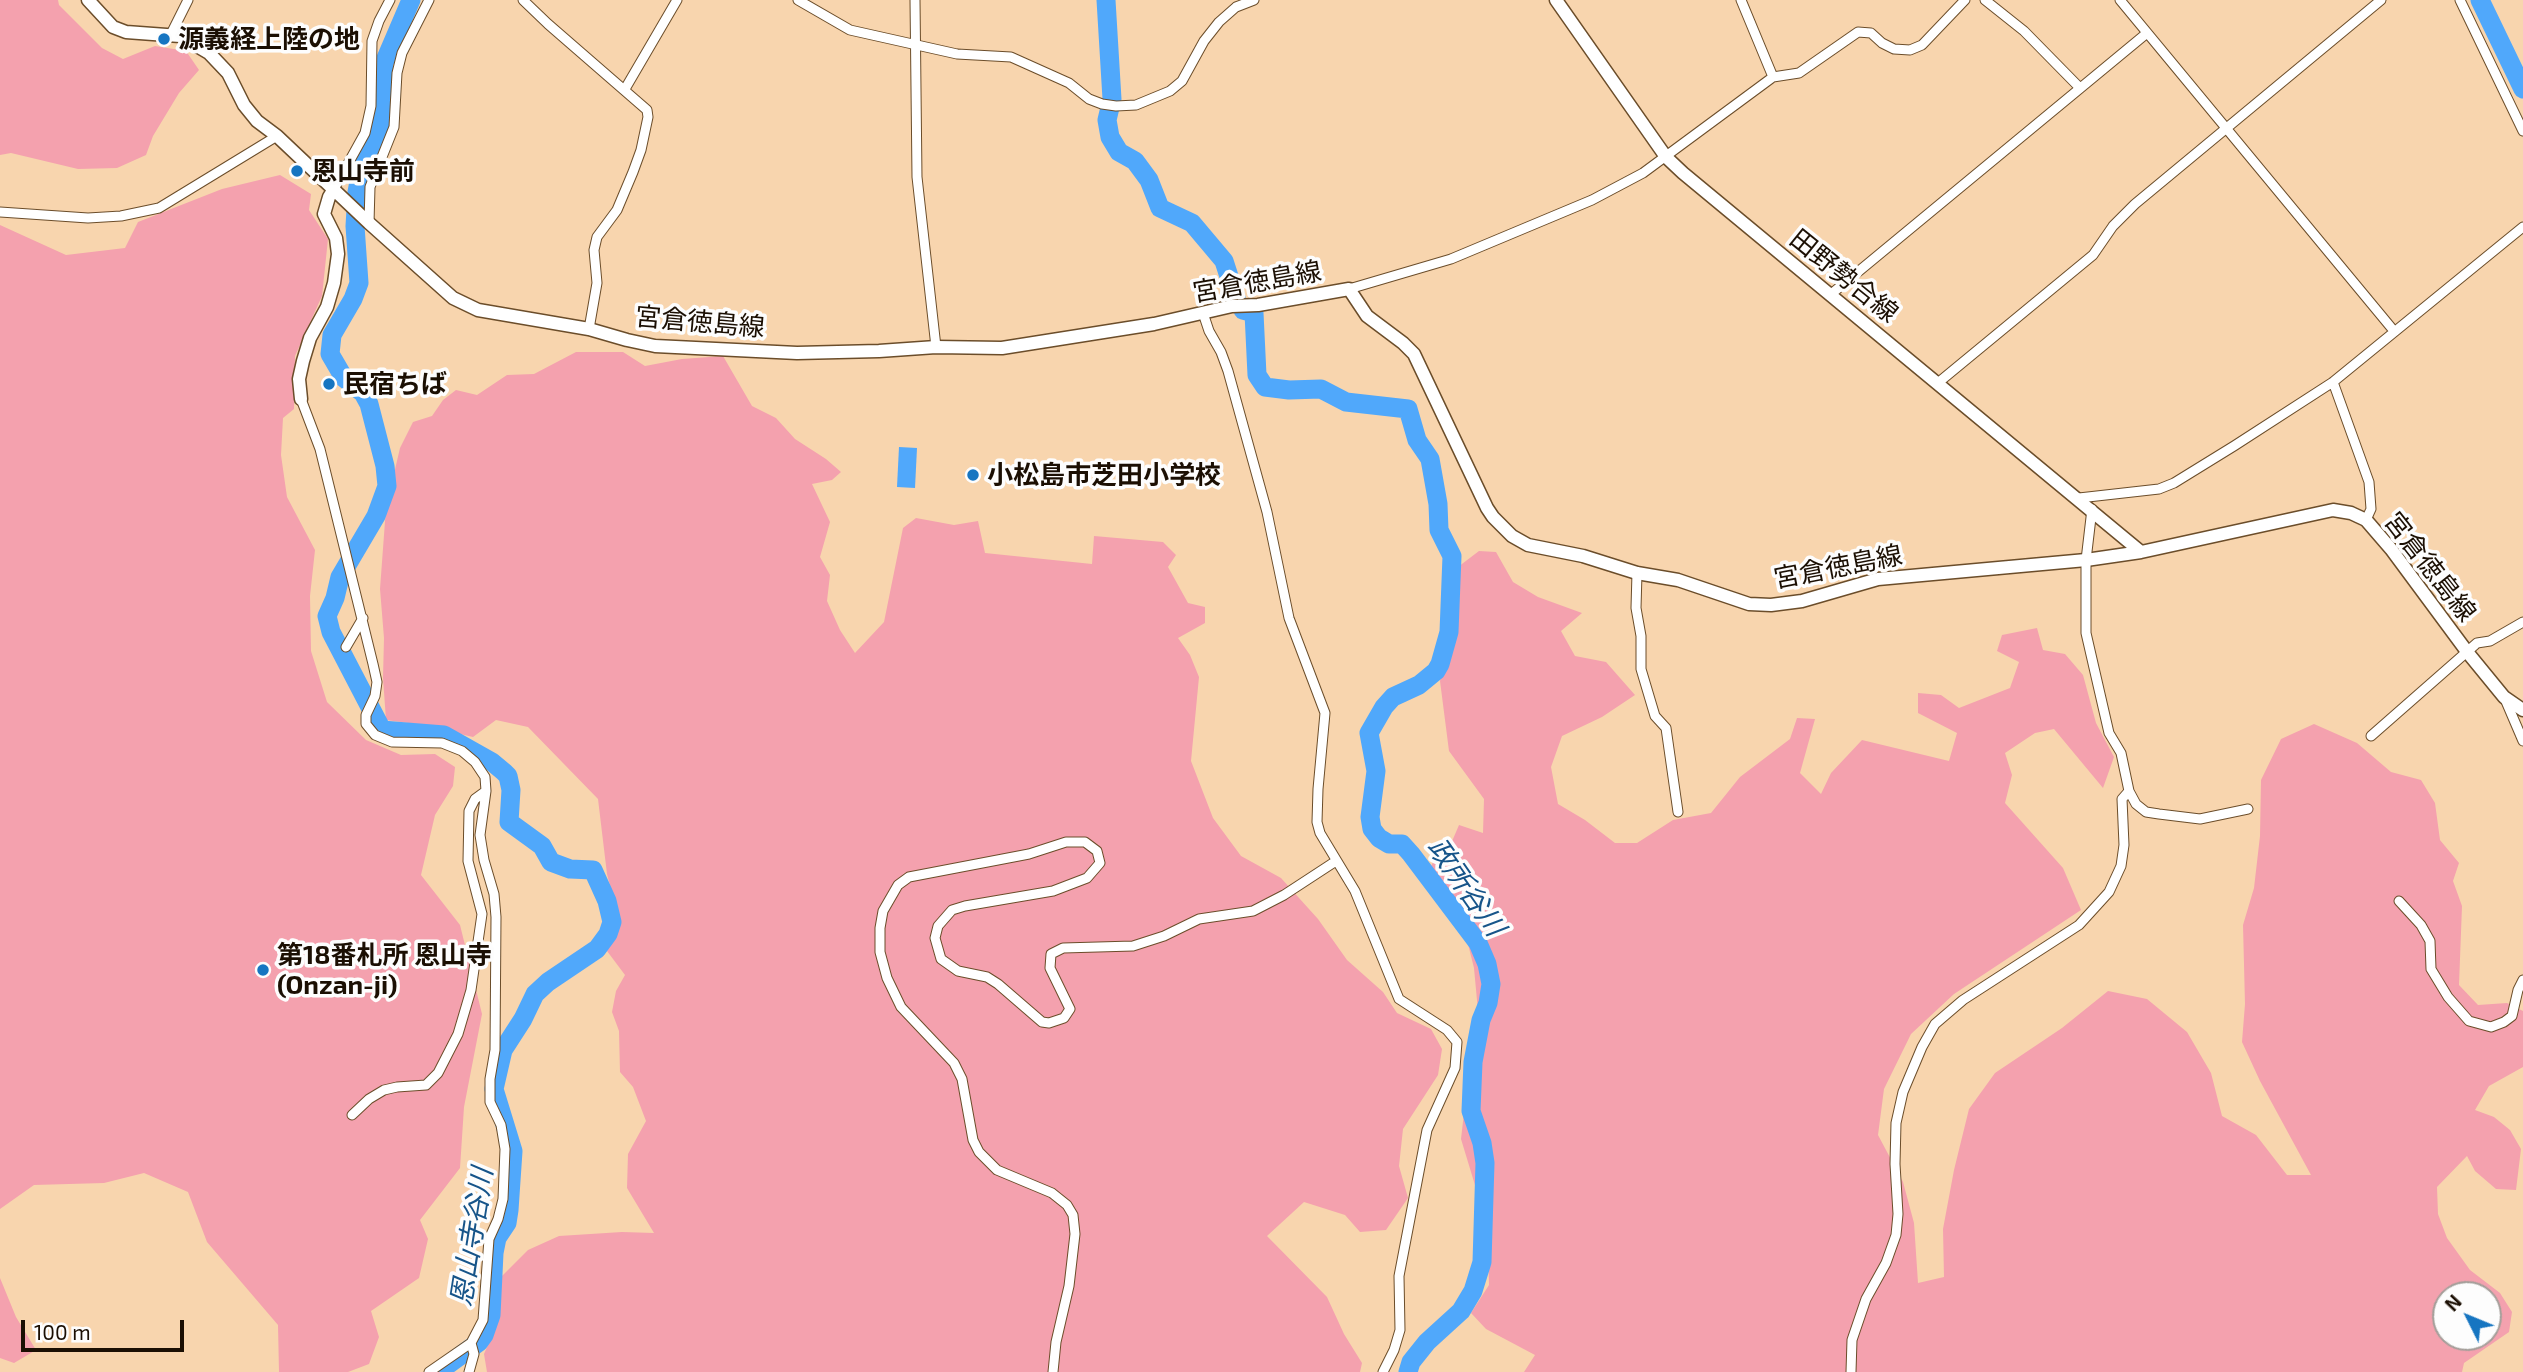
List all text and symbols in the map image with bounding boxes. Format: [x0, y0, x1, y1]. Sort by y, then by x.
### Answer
place label: 源義経上陸の地 [178, 23, 360, 55]
marker: 源義経上陸の地 [156, 31, 172, 47]
place label: 恩山寺前 [311, 155, 415, 187]
marker: 恩山寺前 [289, 163, 305, 179]
street label: 田野勢合線 [1784, 223, 1904, 329]
street label: 宮倉徳島線 [1190, 255, 1324, 309]
street label: 宮倉徳島線 [634, 301, 766, 343]
place label: 民宿ちば [343, 368, 447, 400]
marker: 民宿ちば [321, 376, 337, 392]
place label: 小松島市芝田小学校 [987, 459, 1221, 491]
marker: 小松島市芝田小学校 [965, 467, 981, 483]
street label: 宮倉徳島線 [2378, 506, 2482, 628]
street label: 宮倉徳島線 [1771, 539, 1905, 595]
water label: 政所谷川 [1420, 831, 1512, 943]
place label: 第18番札所 恩山寺 (Onzan-ji) [277, 939, 492, 1000]
marker: 第18番札所 恩山寺 (Onzan-ji) [255, 962, 271, 978]
water label: 恩山寺谷川 [444, 1165, 500, 1309]
north arrow [2432, 1281, 2502, 1351]
text: N [2440, 1290, 2466, 1316]
scale bar [24, 1306, 187, 1350]
text: 100 m [34, 1319, 91, 1344]

